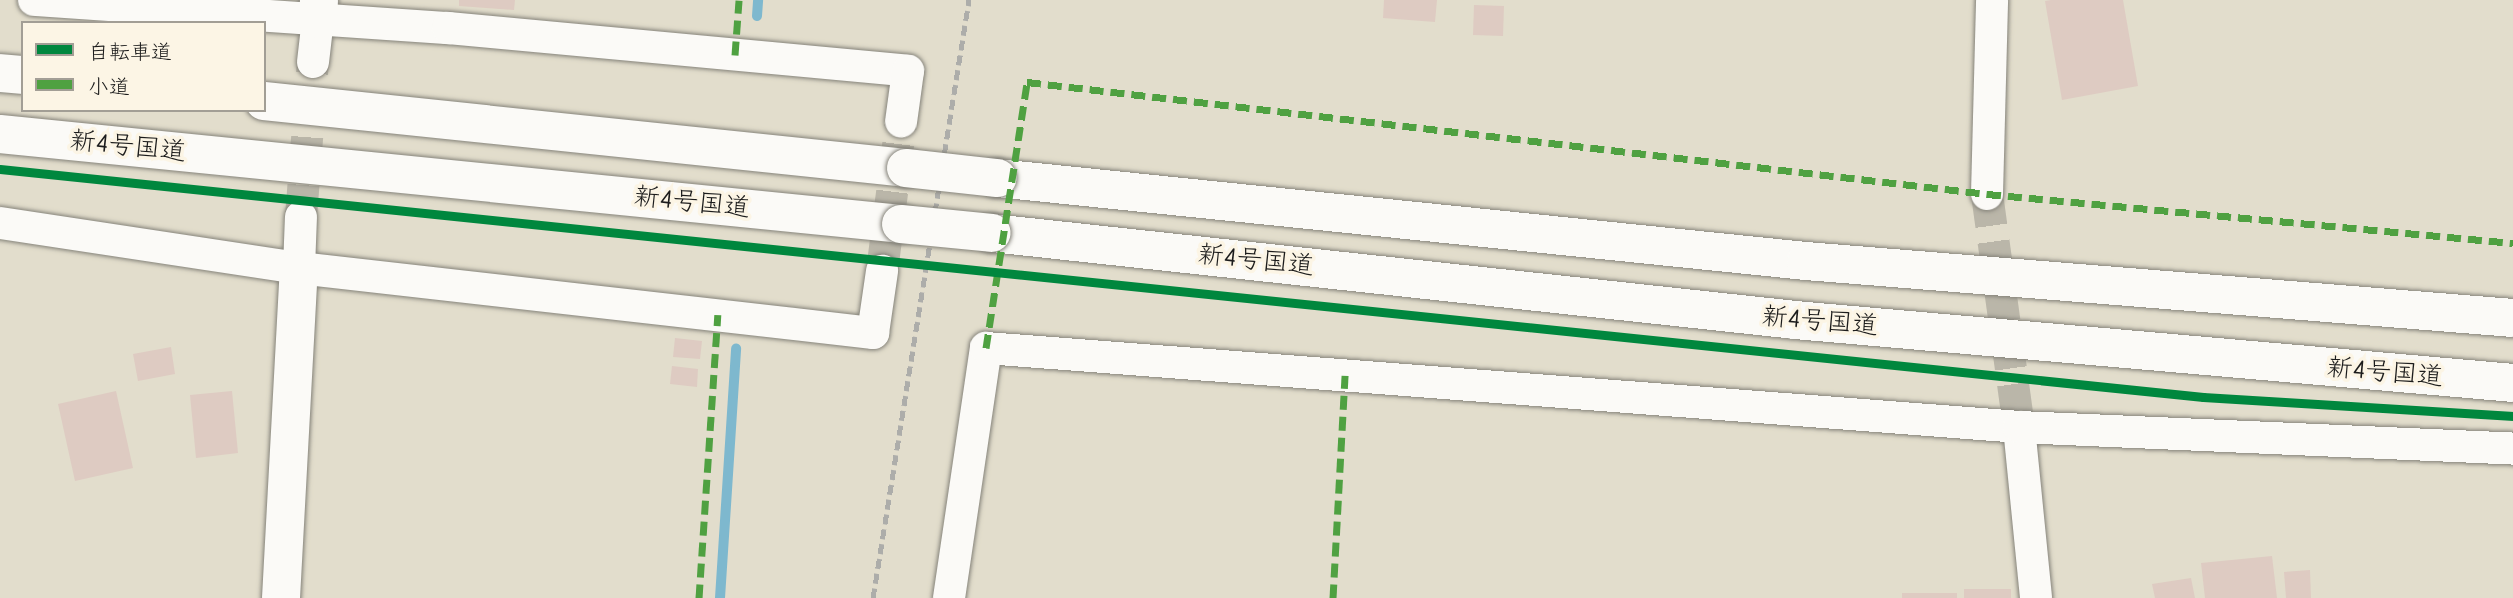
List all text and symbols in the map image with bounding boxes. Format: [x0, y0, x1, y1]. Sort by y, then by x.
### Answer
legend [21, 21, 266, 112]
text: 自転車道 [88, 40, 172, 64]
text: 小道 [88, 75, 130, 99]
street label: 新4号国道 [68, 125, 188, 169]
street label: 新4号国道 [632, 181, 752, 225]
street label: 新4号国道 [1196, 239, 1316, 283]
street label: 新4号国道 [1761, 301, 1879, 343]
street label: 新4号国道 [2326, 352, 2444, 394]

